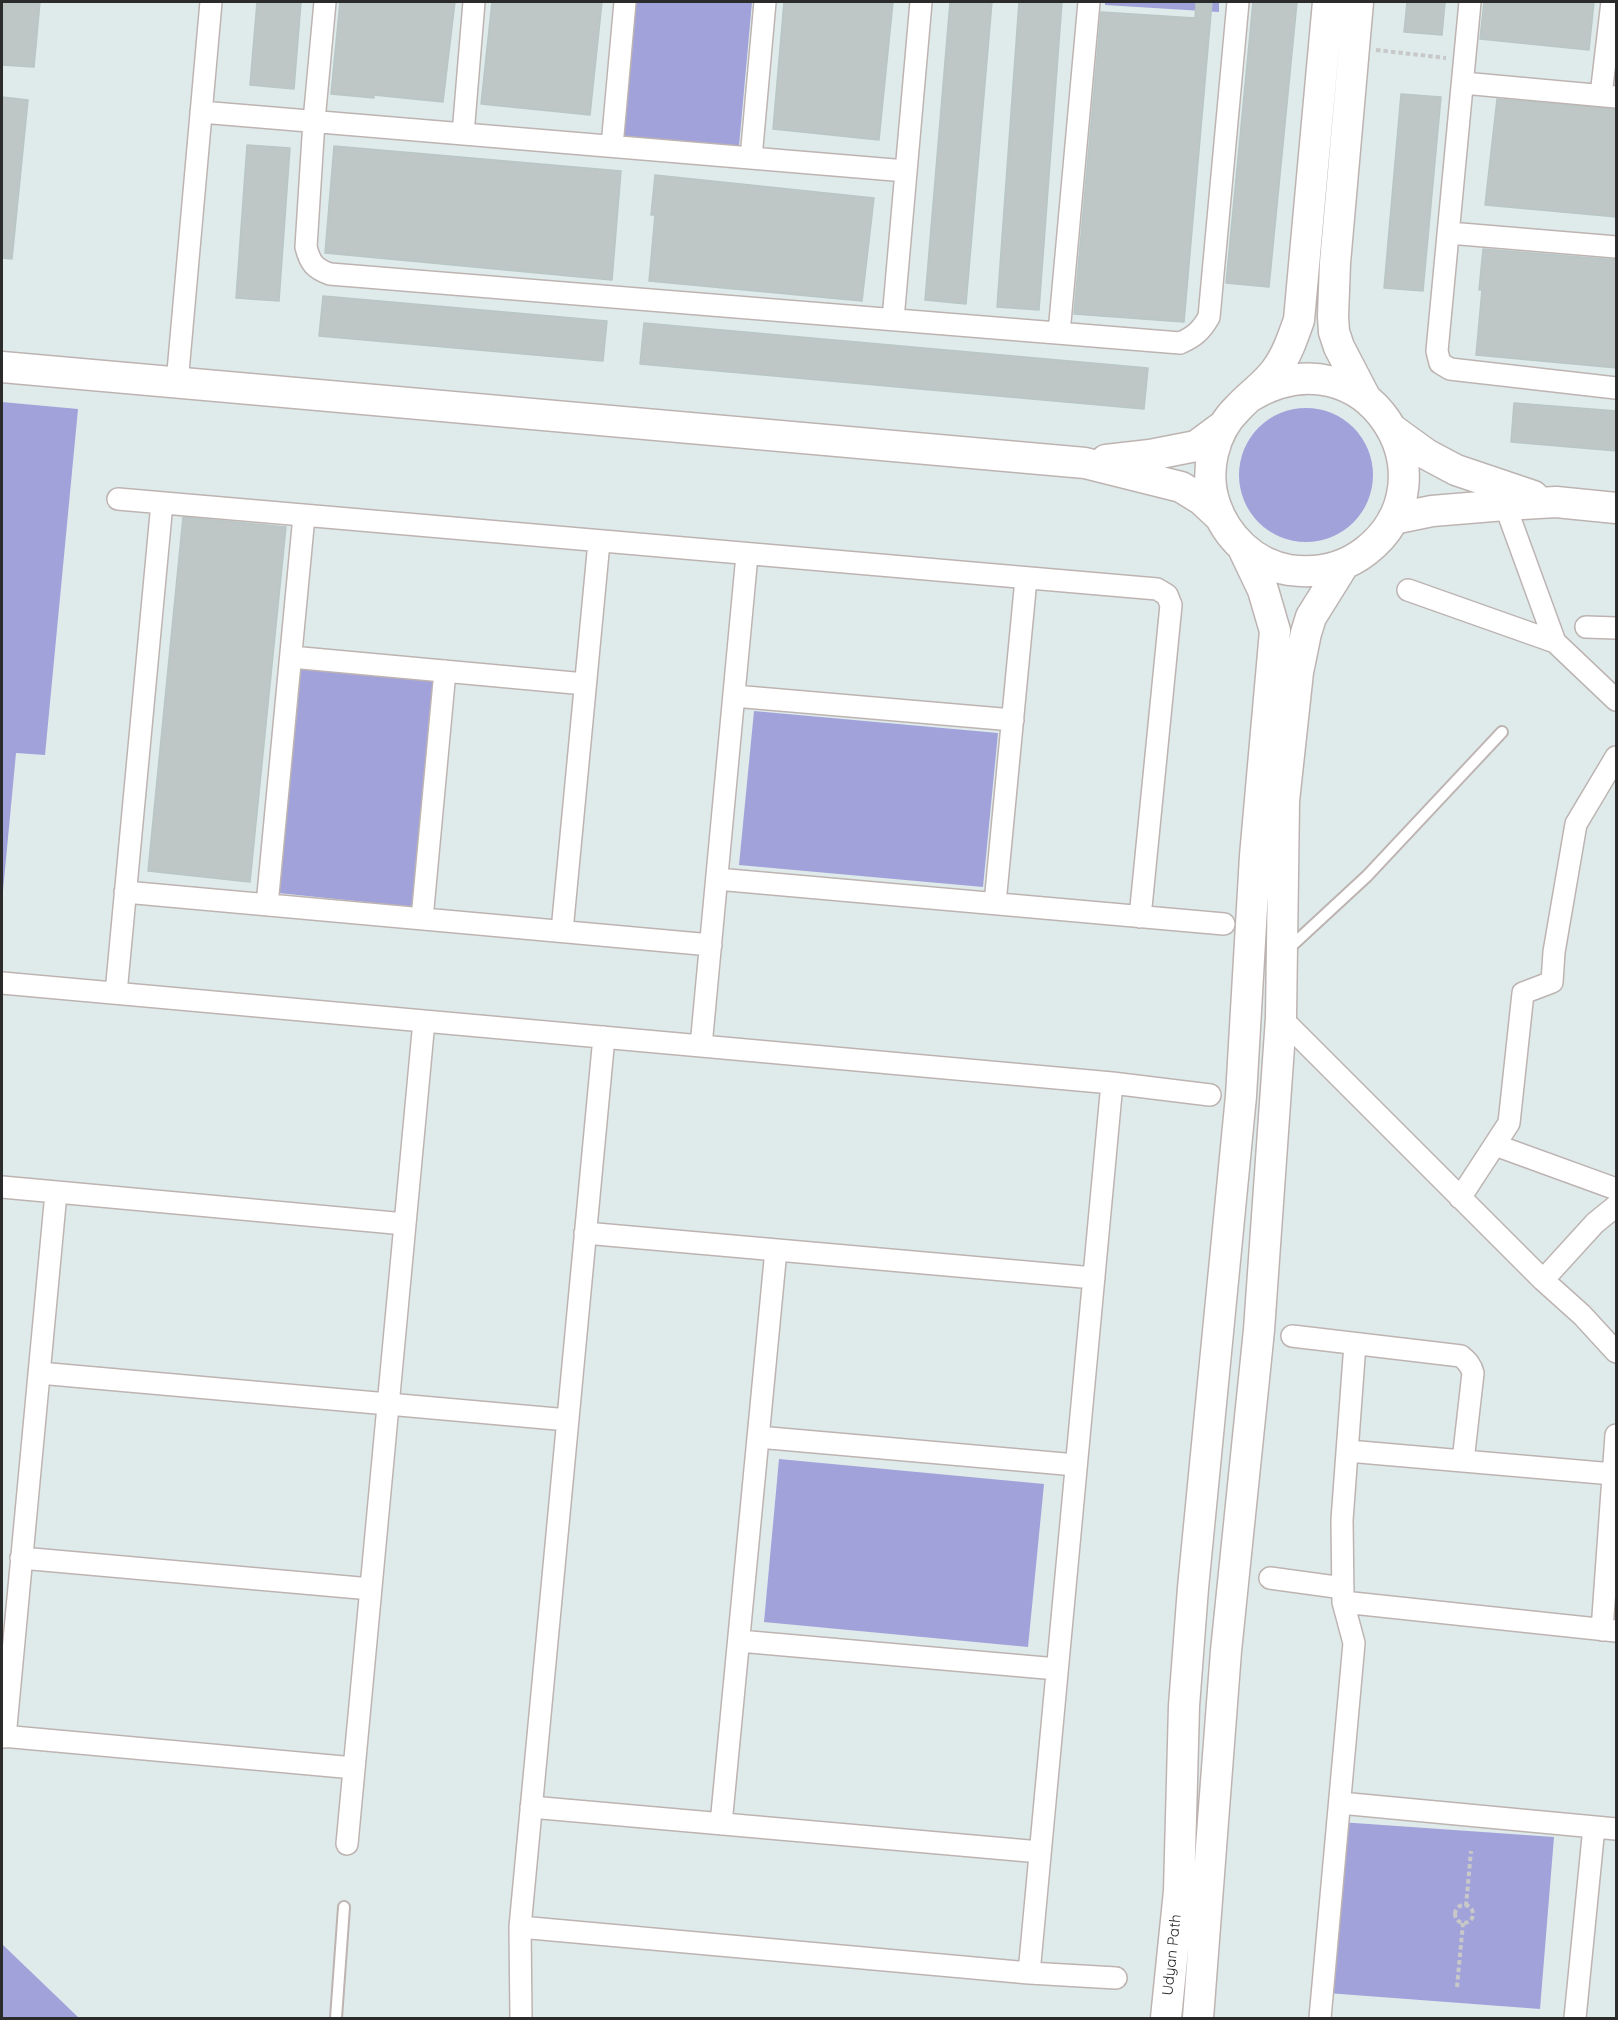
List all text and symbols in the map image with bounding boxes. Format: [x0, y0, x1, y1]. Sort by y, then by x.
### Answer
street label: Udyan Path [1159, 1913, 1185, 1997]

